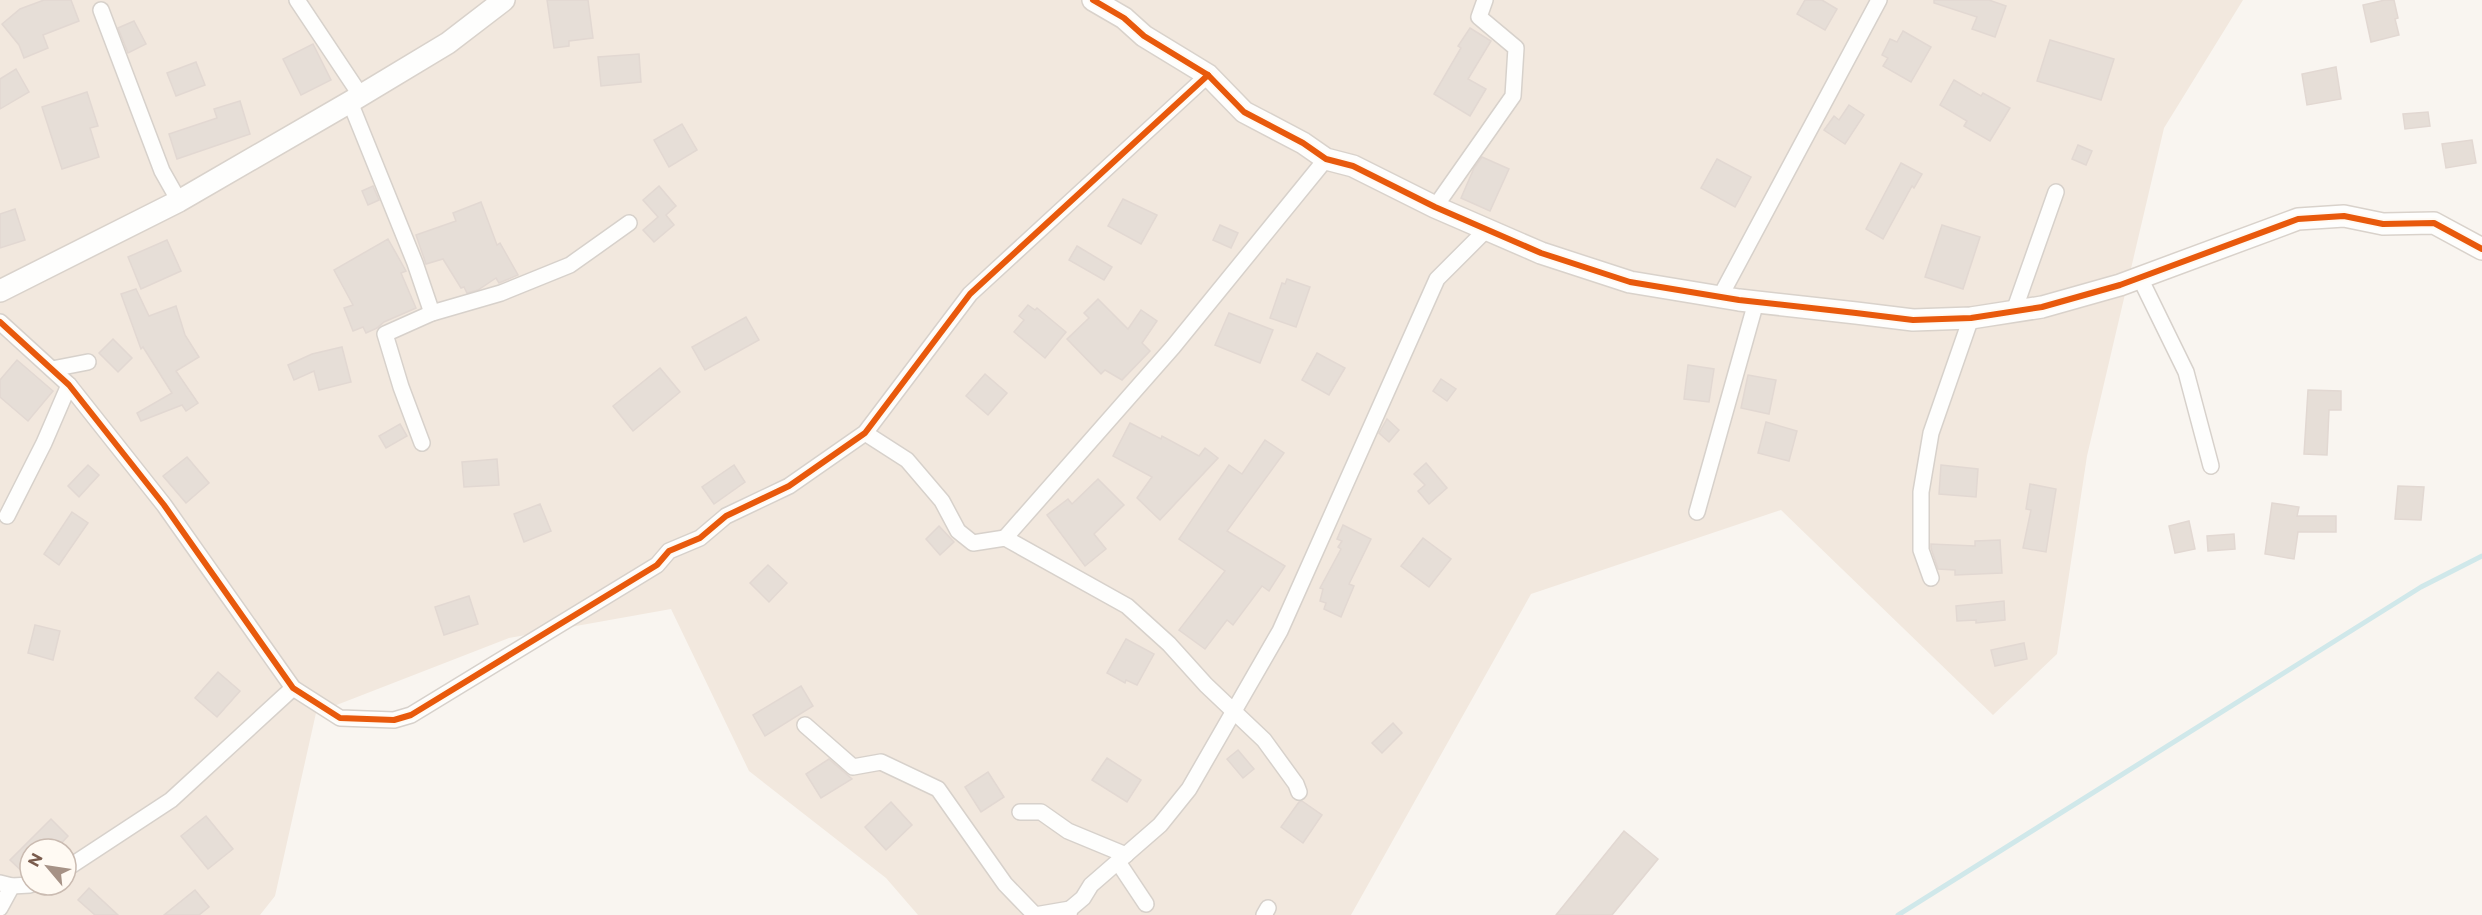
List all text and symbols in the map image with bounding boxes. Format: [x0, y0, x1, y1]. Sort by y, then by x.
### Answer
north arrow [18, 837, 78, 897]
text: N [24, 850, 47, 870]

